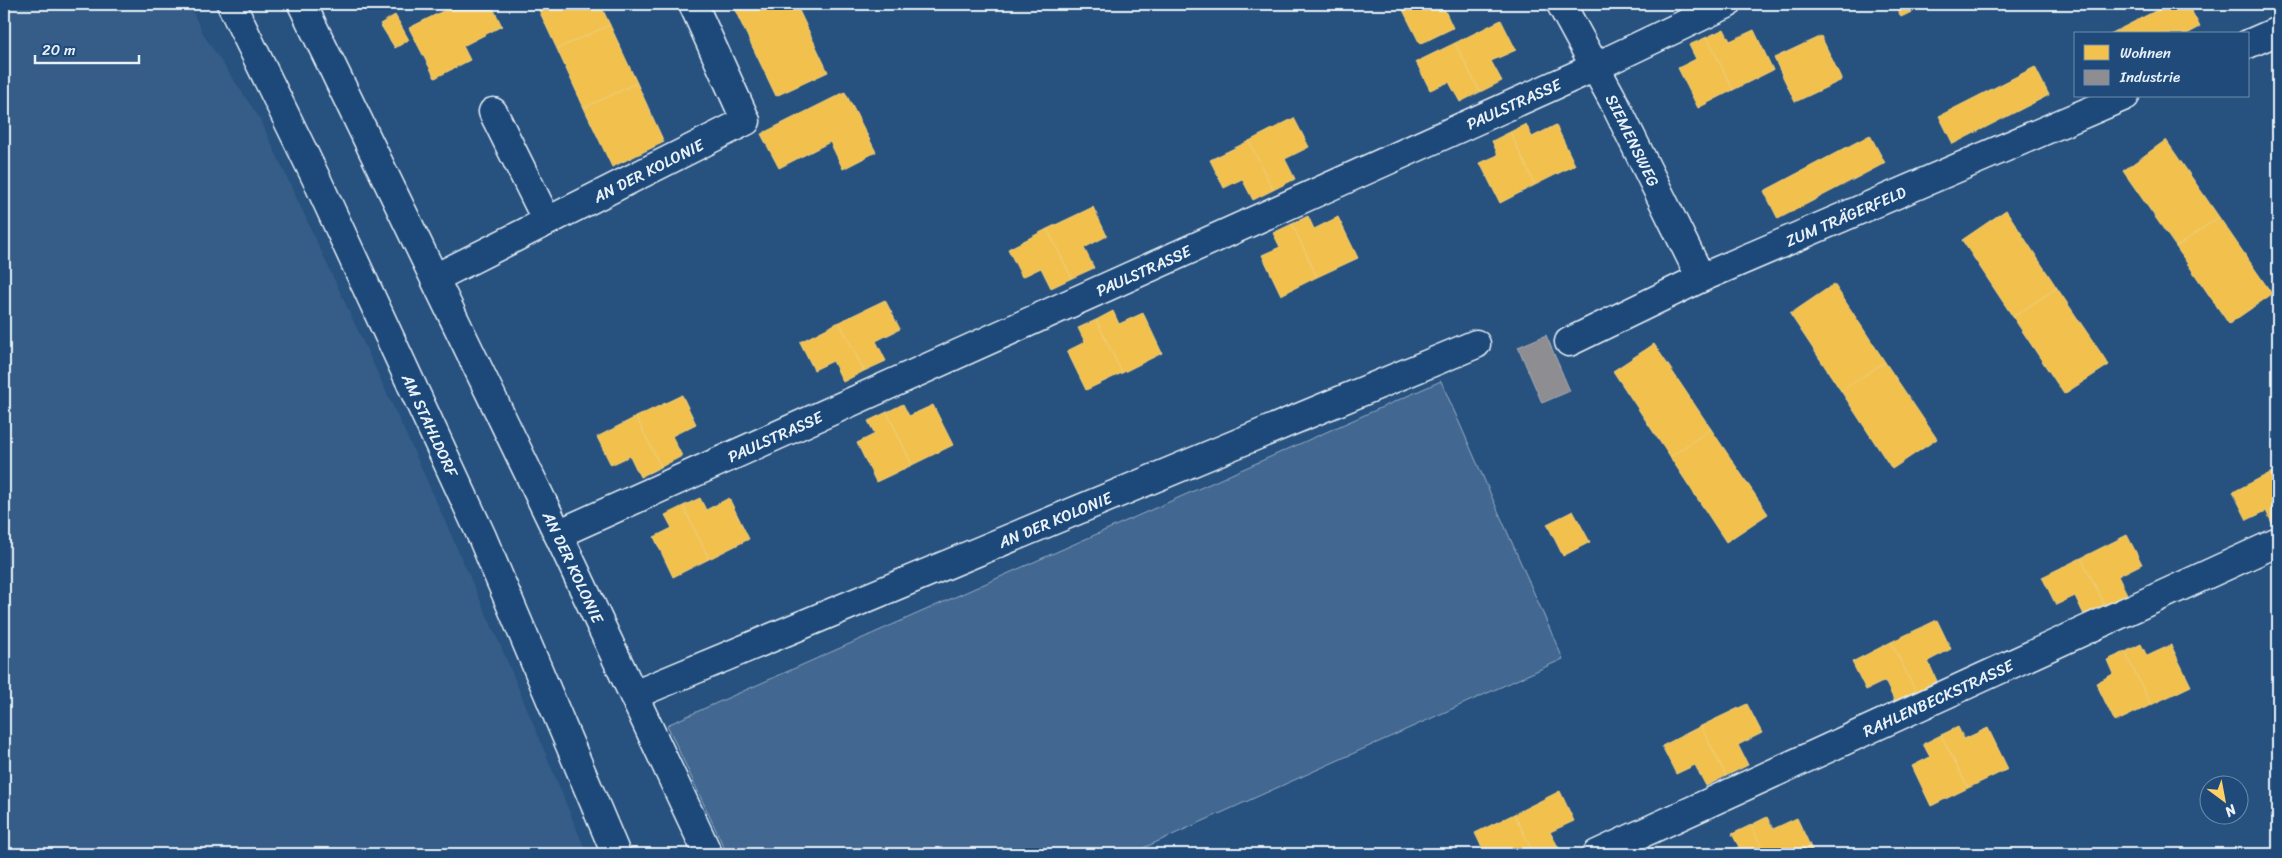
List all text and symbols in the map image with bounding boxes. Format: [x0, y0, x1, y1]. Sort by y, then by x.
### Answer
scale bar [35, 32, 139, 64]
legend [2074, 32, 2250, 98]
text: 20 m [42, 37, 76, 63]
text: Wohnen [2120, 40, 2171, 66]
text: Industrie [2119, 64, 2180, 90]
street label: PAULSTRASSE [1461, 69, 1567, 138]
street label: SIEMENSWEG [1598, 89, 1668, 192]
street label: AN DER KOLONIE [587, 130, 710, 211]
street label: ZUM TRÄGERFELD [1780, 177, 1911, 255]
street label: PAULSTRASSE [1091, 236, 1197, 304]
street label: AM STAHLDORF [393, 368, 467, 483]
street label: PAULSTRASSE [723, 402, 828, 470]
street label: AN DER KOLONIE [993, 482, 1117, 557]
street label: AN DER KOLONIE [534, 505, 613, 629]
street label: RAHLENBECKSTRASSE [1858, 650, 2019, 745]
north arrow [2200, 776, 2250, 826]
text: N [2220, 797, 2242, 824]

